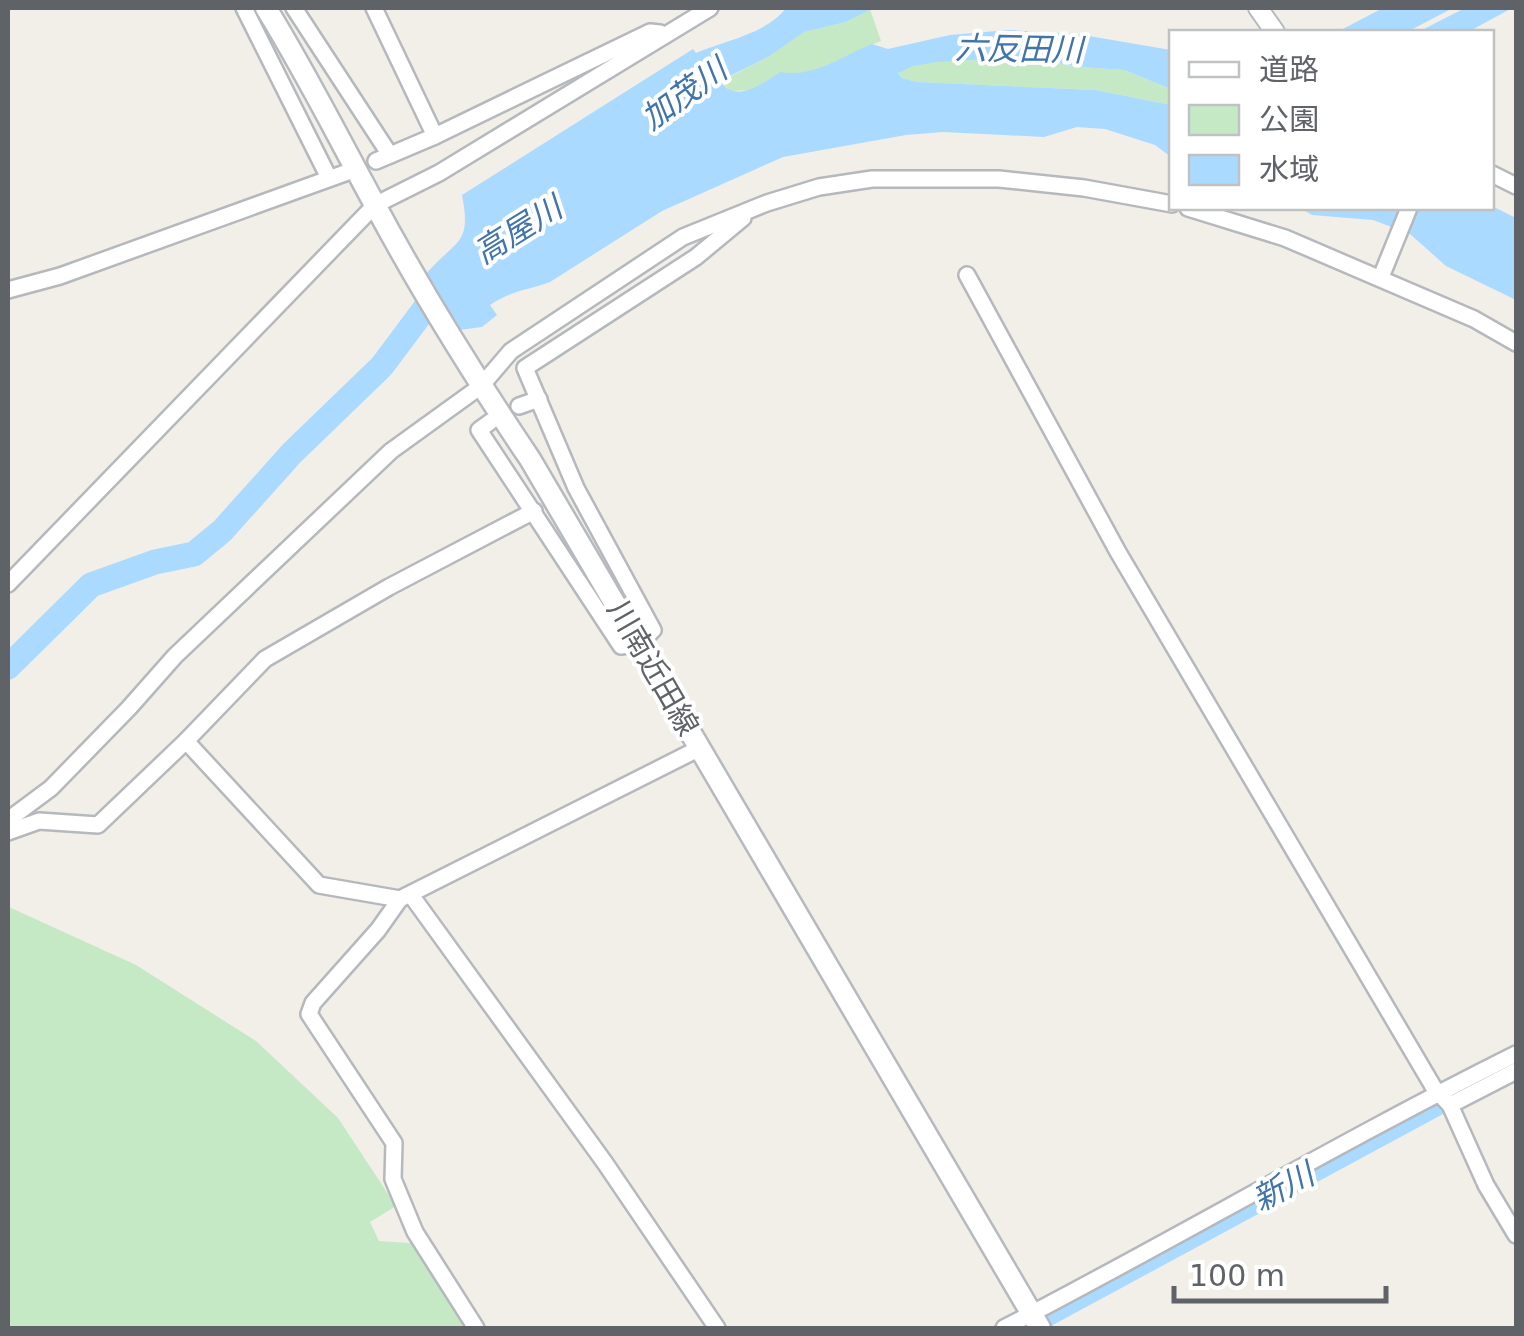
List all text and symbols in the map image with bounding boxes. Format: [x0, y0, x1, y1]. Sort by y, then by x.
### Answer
water label: 六反田川 [955, 29, 1086, 69]
legend [1169, 30, 1494, 210]
water label: 加茂川 [634, 49, 736, 138]
text: 道路 [1259, 52, 1319, 87]
text: 公園 [1259, 102, 1319, 137]
text: 水域 [1259, 152, 1319, 187]
water label: 高屋川 [467, 187, 571, 272]
street label: 川南近田線 [601, 594, 706, 741]
water label: 新川 [1246, 1154, 1323, 1219]
scale bar [1174, 1241, 1386, 1303]
text: 100 m [1189, 1258, 1285, 1293]

